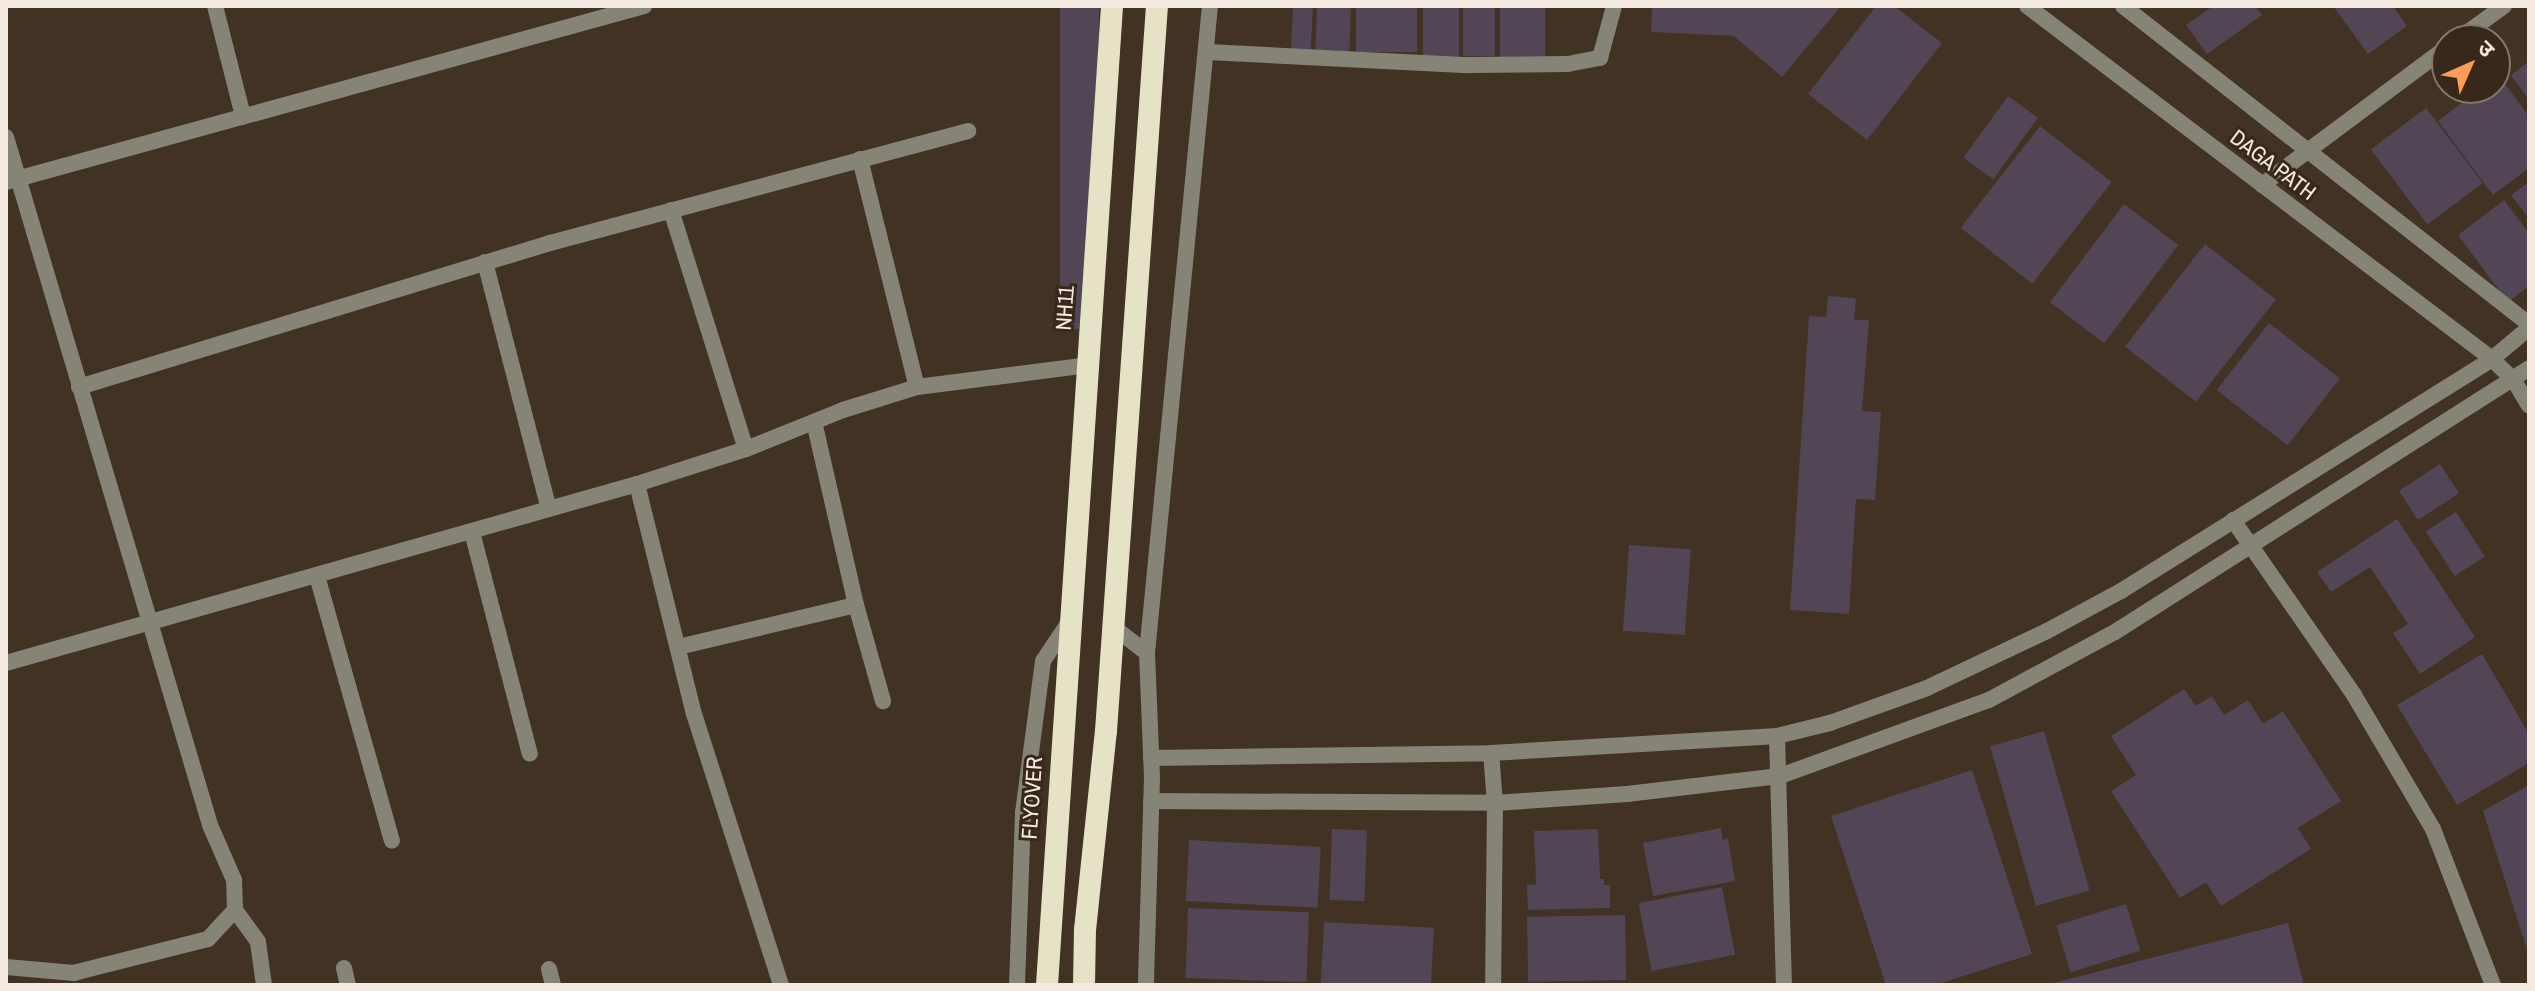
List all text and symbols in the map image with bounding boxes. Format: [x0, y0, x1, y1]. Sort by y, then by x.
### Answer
north arrow [2431, 24, 2511, 104]
text: उ [2471, 33, 2502, 64]
street label: DAGA PATH [2224, 124, 2322, 206]
street label: NH11 [1050, 285, 1080, 331]
street label: FLYOVER [1016, 756, 1048, 840]

